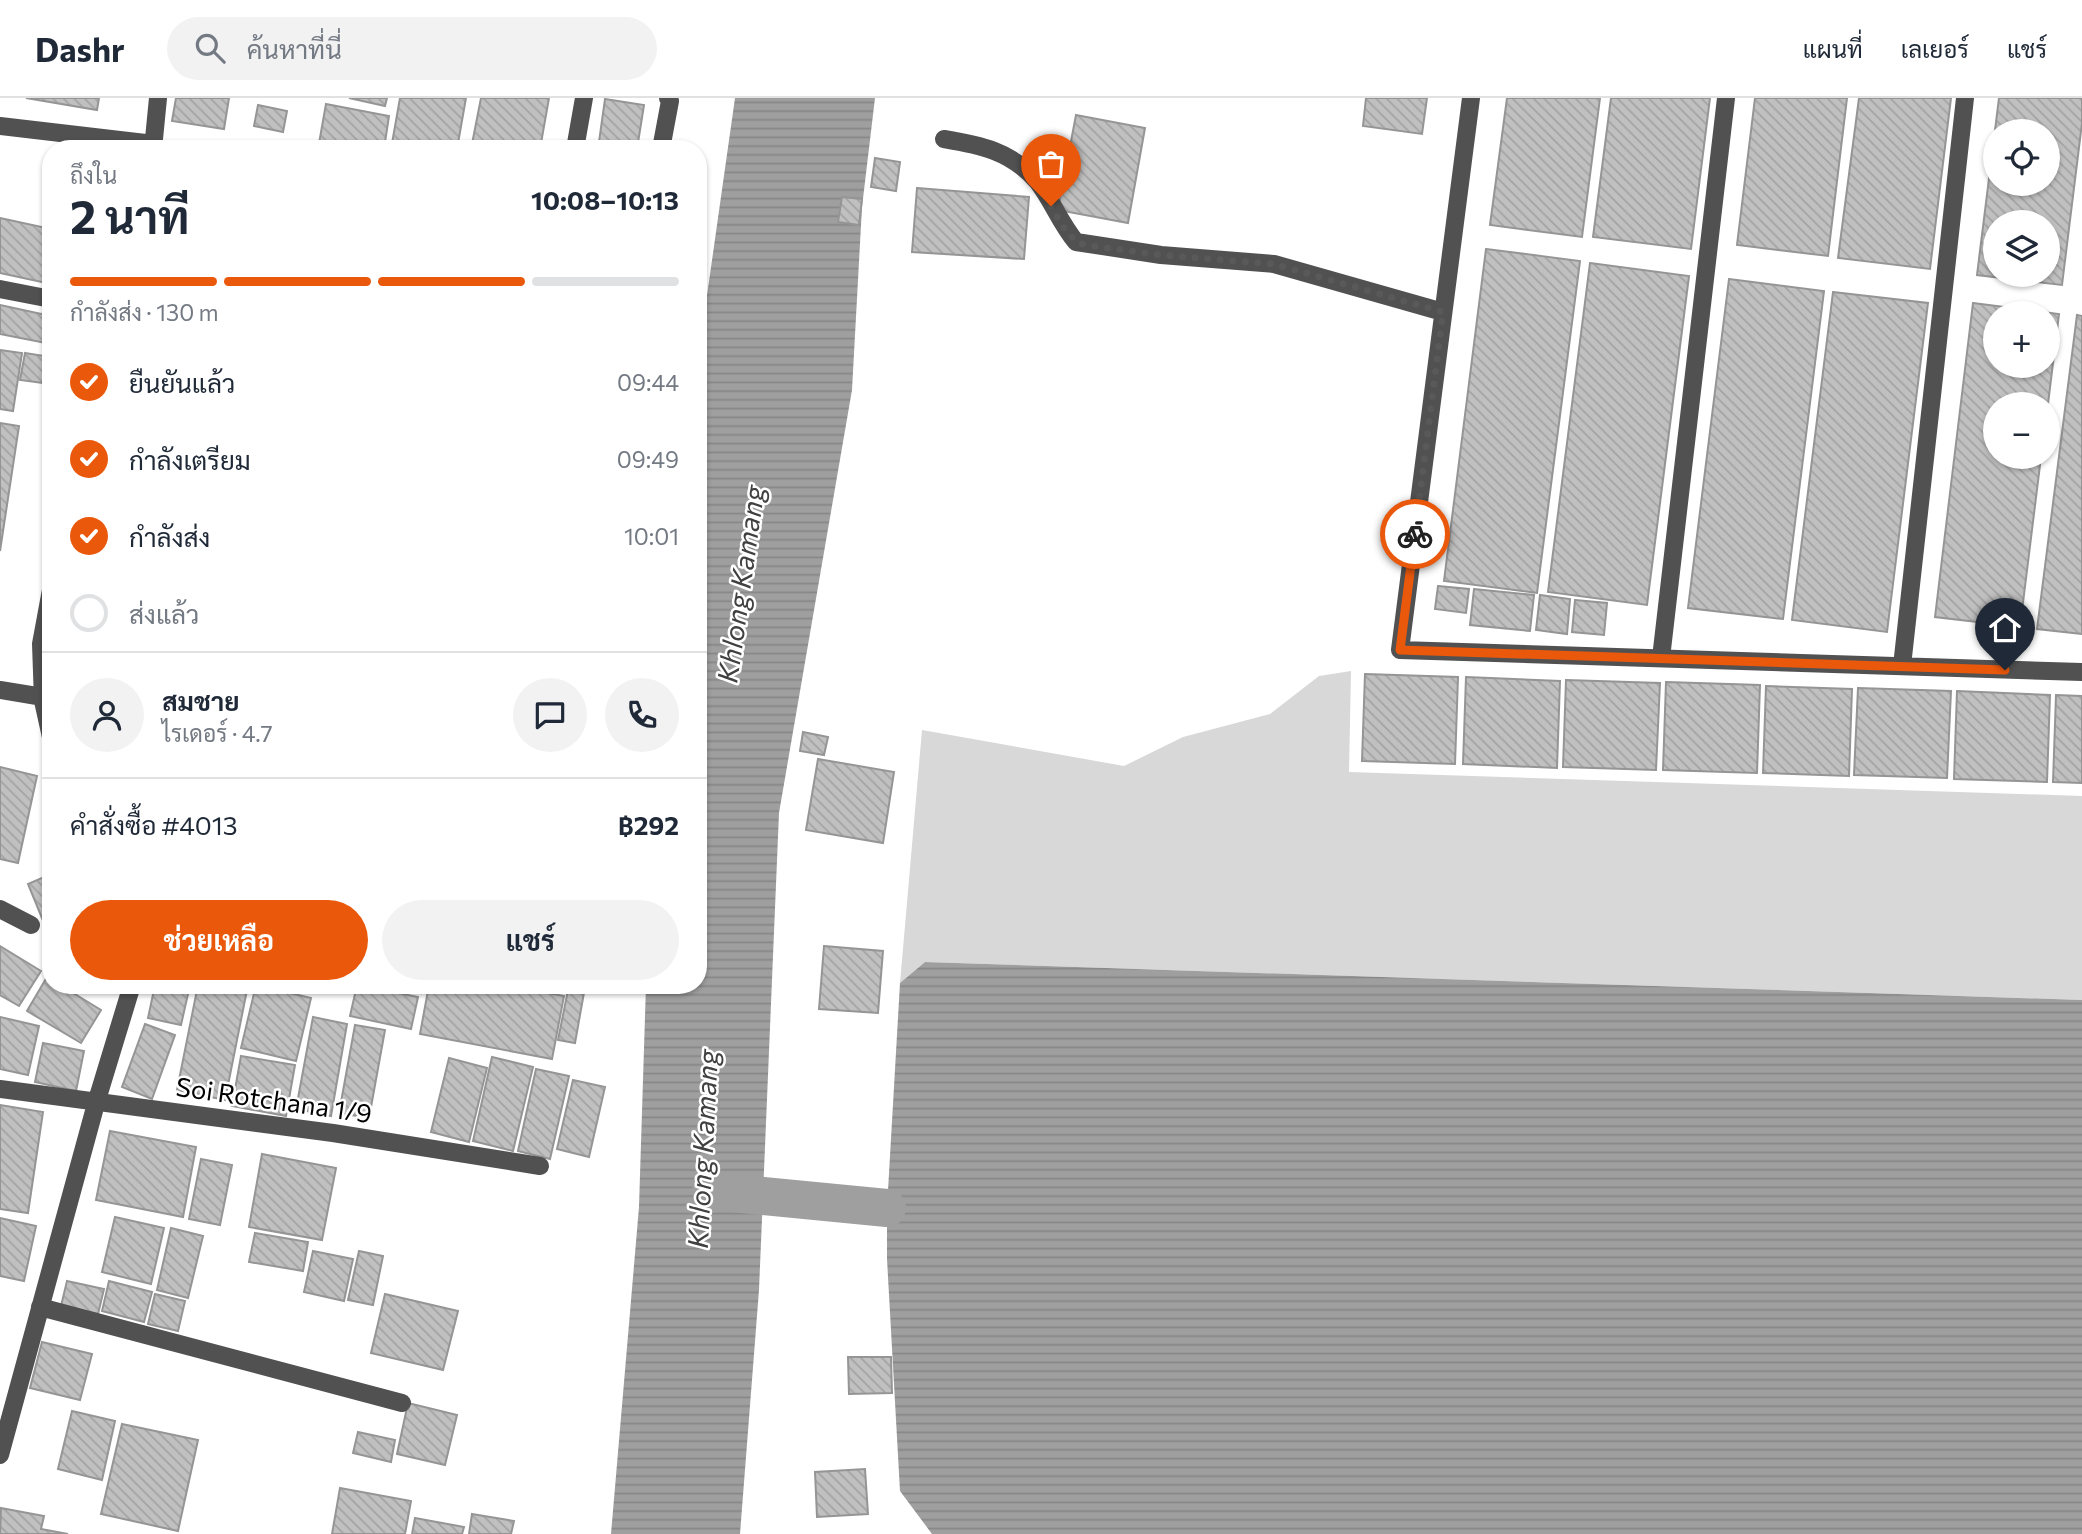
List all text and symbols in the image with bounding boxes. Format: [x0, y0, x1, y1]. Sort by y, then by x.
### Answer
search box [167, 17, 657, 80]
text: Dashr [35, 28, 125, 69]
icon: search [191, 29, 229, 67]
text: ค้นหาที่นี่ [247, 33, 342, 64]
text: แผนที่ [1803, 34, 1863, 63]
text: เลเยอร์ [1901, 34, 1969, 63]
text: แชร์ [2007, 34, 2047, 63]
map controls [1983, 119, 2060, 469]
button: locate [1983, 119, 2060, 196]
pin [1021, 134, 1081, 206]
icon: bag [1032, 145, 1070, 183]
text: ถึงใน [70, 161, 117, 189]
text: 10:08–10:13 [531, 184, 679, 215]
text: 2 นาที [70, 187, 190, 243]
button: layers [1983, 210, 2060, 287]
text: กำลังส่ง · 130 m [70, 298, 219, 326]
button: + [1983, 301, 2060, 378]
icon: check [70, 363, 108, 401]
text: ยืนยันแล้ว [129, 367, 235, 398]
text: 09:44 [617, 368, 679, 396]
button: − [1983, 392, 2060, 469]
icon: check [70, 440, 108, 478]
text: กำลังเตรียม [129, 444, 251, 475]
text: 09:49 [617, 445, 679, 473]
water label: Khlong Kamang [709, 481, 771, 685]
courier [1380, 499, 1450, 569]
icon: bike [1396, 515, 1434, 553]
icon: check [70, 517, 108, 555]
text: กำลังส่ง [129, 521, 210, 552]
text: 10:01 [624, 522, 679, 550]
text: ส่งแล้ว [129, 598, 199, 629]
pin [1975, 598, 2035, 670]
icon: home [1986, 609, 2024, 647]
button: person [70, 678, 144, 752]
button: chat [513, 678, 587, 752]
button: phone [605, 678, 679, 752]
text: สมชาย [162, 685, 239, 716]
text: ไรเดอร์ · 4.7 [162, 719, 273, 747]
text: คำสั่งซื้อ #4013 [70, 809, 238, 840]
text: ฿292 [618, 809, 679, 840]
button: ช่วยเหลือ [70, 900, 368, 980]
button: แชร์ [382, 900, 679, 980]
water label: Khlong Kamang [680, 1047, 724, 1249]
street label: Soi Rotchana 1/9 [174, 1070, 374, 1128]

